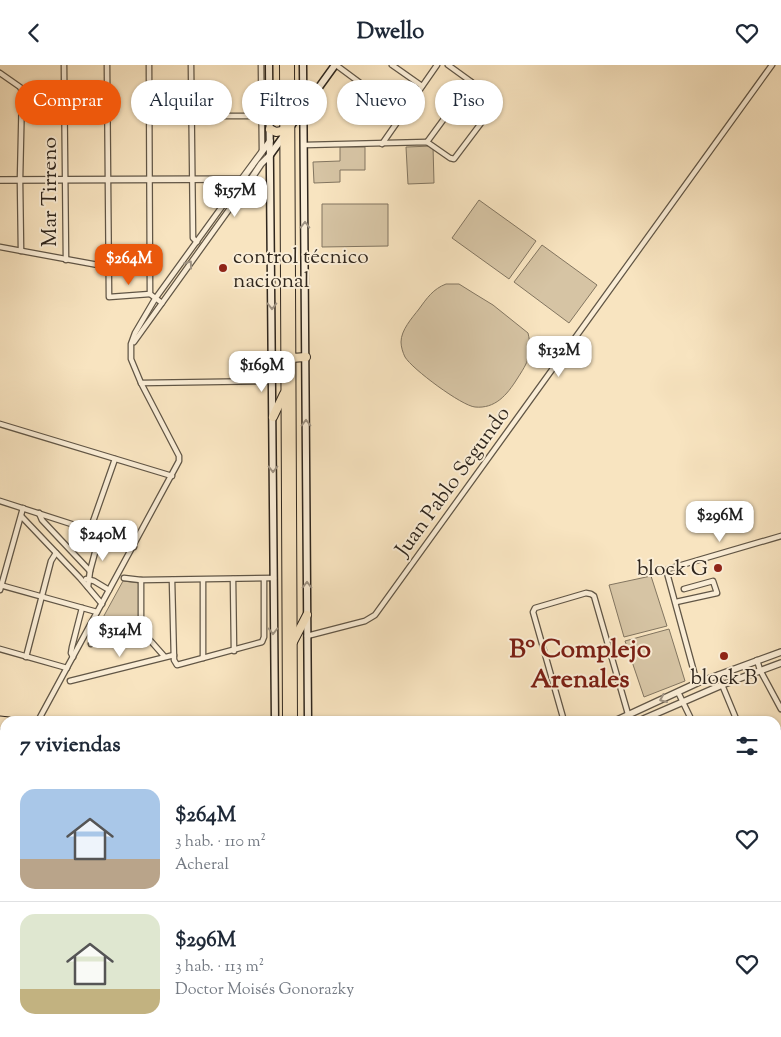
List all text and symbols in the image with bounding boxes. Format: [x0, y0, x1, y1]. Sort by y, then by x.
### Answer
text: Dwello [357, 17, 424, 49]
icon: back [20, 19, 48, 47]
icon: heart [733, 19, 761, 47]
chip: Comprar [15, 80, 121, 125]
chip: Alquilar [131, 80, 232, 125]
chip: Filtros [242, 80, 327, 125]
chip: Nuevo [337, 80, 425, 125]
chip: Piso [435, 80, 503, 125]
street label: Mar Tirreno [36, 137, 66, 247]
pin: $157M [200, 175, 270, 218]
text: $157M [214, 180, 256, 203]
one-way arrow [300, 221, 310, 228]
pin: $264M [94, 243, 164, 286]
place label: control técnico nacional [233, 243, 369, 297]
text: $264M [106, 248, 152, 271]
one-way arrow [183, 260, 192, 270]
marker: control técnico nacional [217, 262, 229, 274]
one-way arrow [267, 302, 277, 310]
pin: $132M [524, 335, 594, 378]
text: $132M [538, 340, 580, 363]
pin: $169M [227, 351, 297, 393]
text: $169M [240, 355, 284, 378]
street label: Juan Pablo Segundo [388, 401, 518, 564]
one-way arrow [301, 418, 311, 426]
one-way arrow [268, 465, 278, 473]
pin: $296M [685, 501, 755, 543]
text: $296M [697, 505, 743, 528]
pin: $240M [68, 519, 138, 562]
text: $240M [80, 524, 126, 547]
place label: block G [637, 555, 708, 585]
marker: block G [712, 562, 724, 574]
one-way arrow [302, 581, 312, 588]
pin: $314M [85, 615, 155, 658]
text: $314M [98, 620, 142, 643]
one-way arrow [268, 627, 279, 635]
district label: Bº Complejo Arenales [509, 632, 651, 699]
marker: block B [718, 650, 730, 662]
place label: block B [690, 664, 758, 694]
one-way arrow [659, 693, 668, 703]
text: 7 viviendas [20, 731, 120, 761]
icon: filters [733, 732, 761, 760]
text: $264M [175, 801, 236, 831]
icon: home [60, 809, 120, 869]
icon: heart [733, 825, 761, 853]
text: 3 hab. · 110 m² [175, 831, 266, 854]
text: Acheral [175, 854, 229, 877]
text: $296M [175, 926, 236, 956]
icon: home [60, 934, 120, 994]
icon: heart [733, 950, 761, 978]
text: 3 hab. · 113 m² [175, 956, 264, 979]
text: Doctor Moisés Gonorazky [175, 979, 354, 1002]

